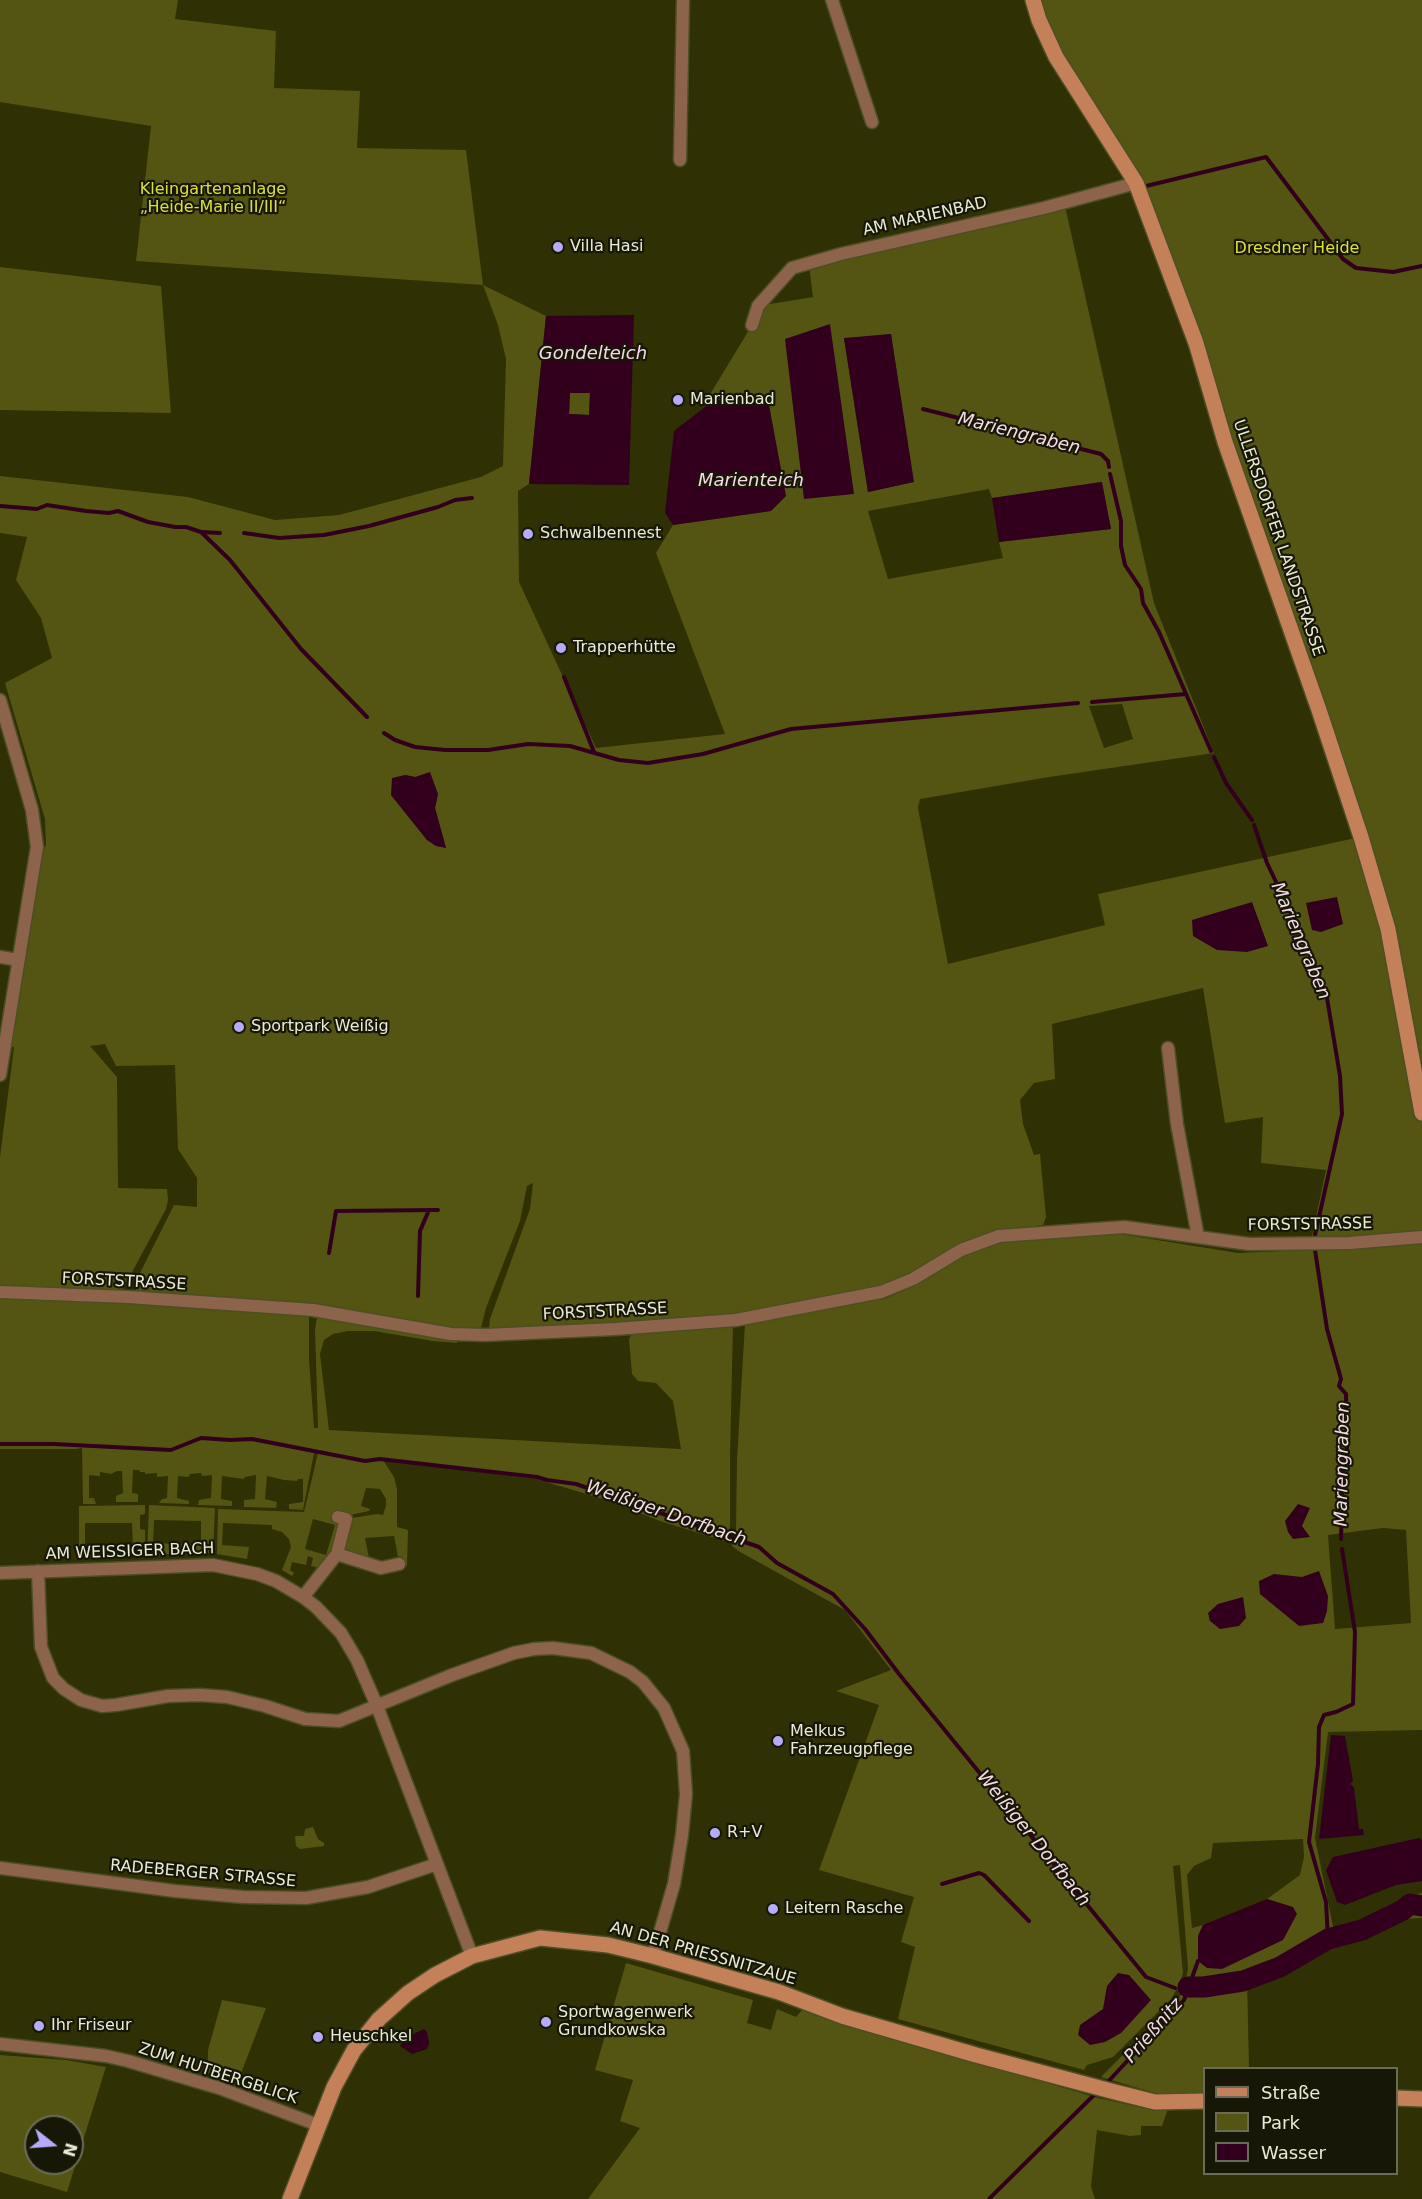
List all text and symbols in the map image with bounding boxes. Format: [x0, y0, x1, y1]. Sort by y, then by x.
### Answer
park label: Kleingartenanlage „Heide-Marie II/III“ [140, 180, 286, 218]
street label: AM MARIENBAD [861, 193, 989, 241]
place label: Villa Hasi [570, 237, 643, 257]
park label: Dresdner Heide [1235, 239, 1359, 259]
marker: Villa Hasi [551, 240, 565, 254]
water label: Gondelteich [539, 343, 647, 365]
place label: Marienbad [690, 390, 775, 410]
marker: Marienbad [671, 393, 685, 407]
water label: Mariengraben [956, 408, 1082, 460]
street label: ULLERSDORFER LANDSTRASSE [1228, 417, 1328, 659]
water label: Marienteich [698, 470, 804, 492]
place label: Schwalbennest [540, 524, 661, 544]
marker: Schwalbennest [521, 527, 535, 541]
place label: Trapperhütte [573, 638, 676, 658]
marker: Trapperhütte [554, 641, 568, 655]
water label: Mariengraben [1266, 879, 1334, 1003]
place label: Sportpark Weißig [251, 1017, 389, 1037]
marker: Sportpark Weißig [232, 1020, 246, 1034]
street label: FORSTSTRASSE [1248, 1214, 1372, 1236]
street label: FORSTSTRASSE [61, 1269, 187, 1295]
street label: FORSTSTRASSE [542, 1299, 668, 1325]
water label: Mariengraben [1331, 1401, 1355, 1527]
water label: Weißiger Dorfbach [583, 1476, 749, 1552]
street label: AM WEISSIGER BACH [45, 1539, 215, 1565]
place label: Melkus Fahrzeugpflege [790, 1722, 913, 1760]
marker: Melkus Fahrzeugpflege [771, 1734, 785, 1748]
water label: Weißiger Dorfbach [972, 1767, 1094, 1911]
place label: R+V [727, 1823, 762, 1843]
marker: R+V [708, 1826, 722, 1840]
street label: RADEBERGER STRASSE [109, 1856, 297, 1892]
place label: Leitern Rasche [785, 1899, 903, 1919]
marker: Leitern Rasche [766, 1902, 780, 1916]
street label: AN DER PRIESSNITZAUE [608, 1918, 798, 1990]
water label: Prießnitz [1120, 1994, 1188, 2068]
place label: Sportwagenwerk Grundkowska [558, 2003, 693, 2041]
marker: Sportwagenwerk Grundkowska [539, 2015, 553, 2029]
place label: Ihr Friseur [51, 2016, 131, 2036]
marker: Ihr Friseur [32, 2019, 46, 2033]
place label: Heuschkel [330, 2027, 412, 2047]
marker: Heuschkel [311, 2030, 325, 2044]
street label: ZUM HUTBERGBLICK [136, 2039, 300, 2109]
legend [1203, 2067, 1398, 2175]
text: Straße [1261, 2082, 1320, 2103]
text: Park [1261, 2112, 1300, 2133]
north arrow [24, 2115, 84, 2175]
text: N [59, 2141, 81, 2159]
text: Wasser [1261, 2142, 1326, 2163]

